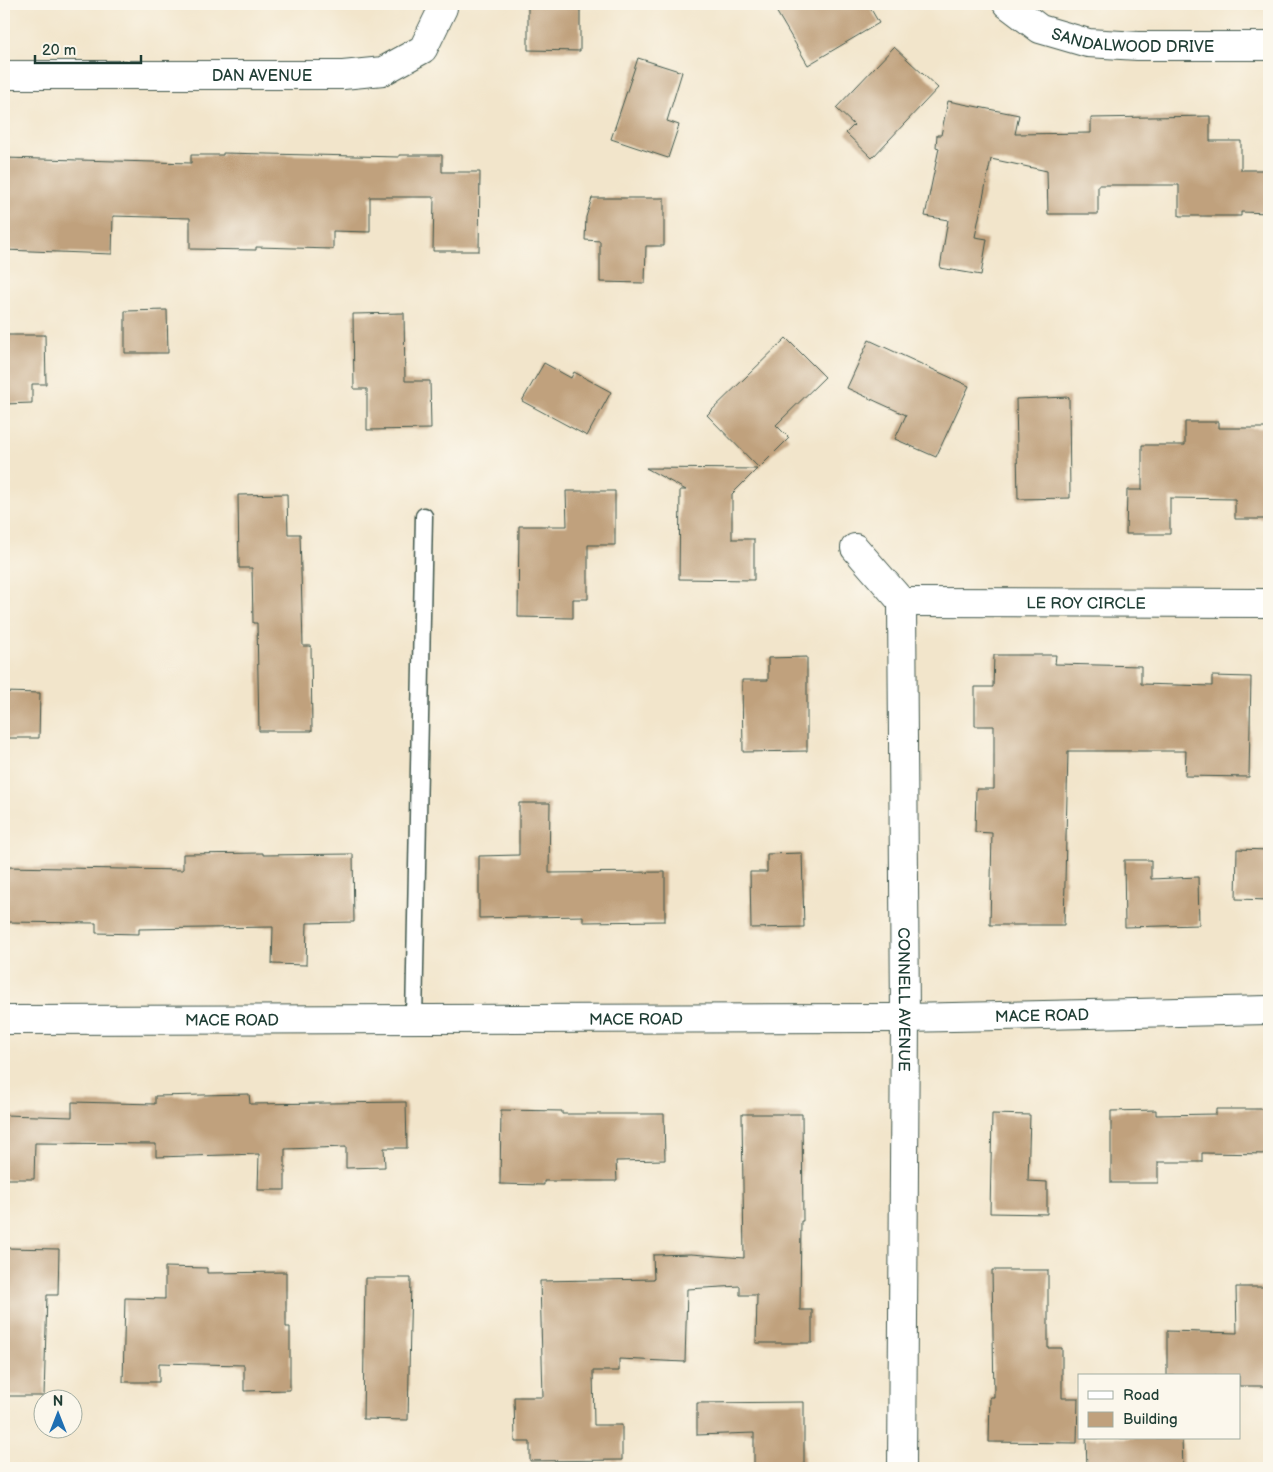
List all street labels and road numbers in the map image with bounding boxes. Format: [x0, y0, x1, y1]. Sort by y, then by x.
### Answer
street label: SANDALWOOD DRIVE [1049, 25, 1214, 57]
street label: DAN AVENUE [212, 67, 312, 86]
street label: LE ROY CIRCLE [1026, 594, 1146, 614]
street label: CONNELL AVENUE [893, 927, 913, 1072]
street label: MACE ROAD [995, 1006, 1089, 1027]
street label: MACE ROAD [589, 1010, 683, 1030]
street label: MACE ROAD [185, 1011, 279, 1031]

